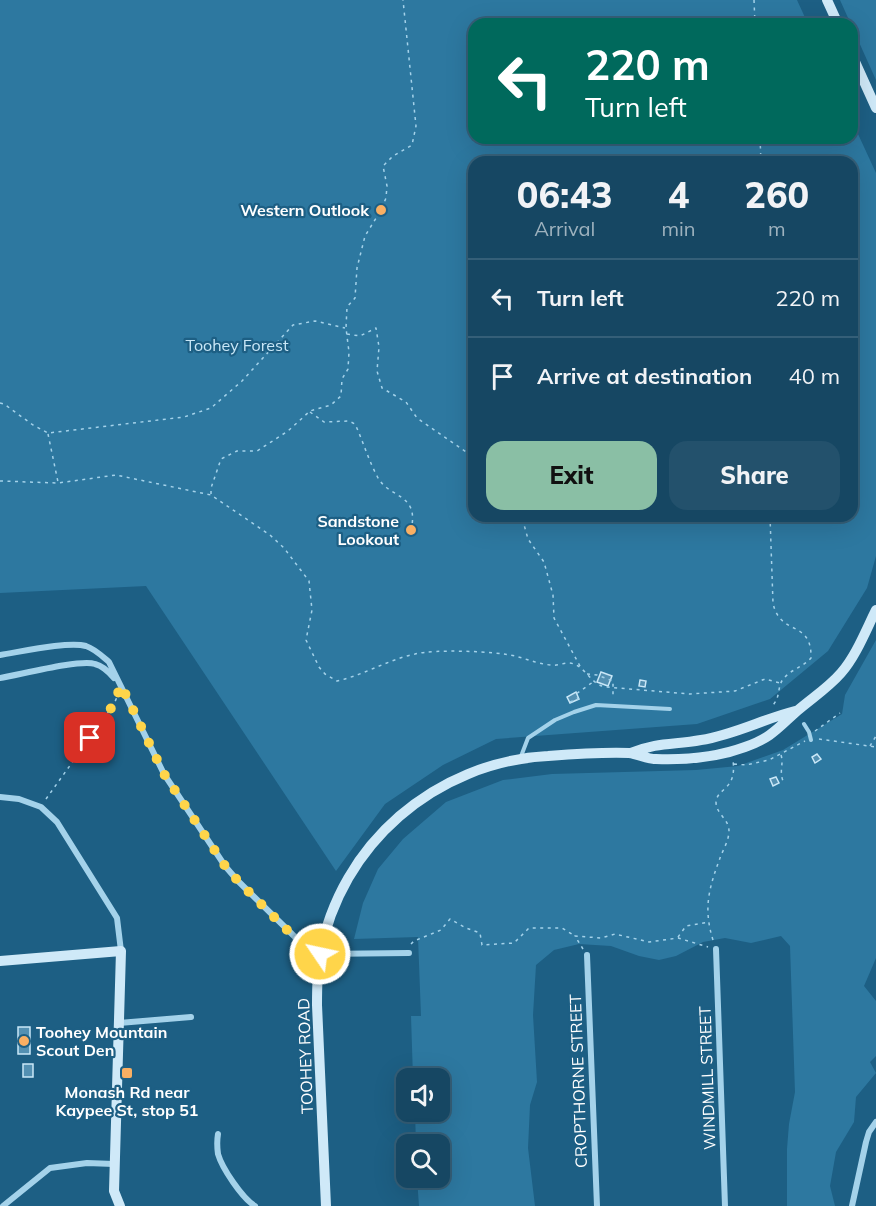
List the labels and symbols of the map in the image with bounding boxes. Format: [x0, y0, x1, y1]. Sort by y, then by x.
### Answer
place label: Western Outlook [240, 200, 370, 220]
marker: Western Outlook [374, 203, 388, 217]
park label: Toohey Forest [185, 335, 289, 355]
place label: Sandstone Lookout [317, 511, 399, 549]
marker: Sandstone Lookout [404, 523, 418, 537]
pin [64, 712, 115, 763]
position arrow [288, 922, 352, 986]
street label: CROPTHORNE STREET [565, 993, 591, 1168]
street label: TOOHEY ROAD [293, 998, 317, 1114]
street label: WINDMILL STREET [694, 1005, 720, 1150]
place label: Toohey Mountain Scout Den [36, 1022, 167, 1060]
marker: Toohey Mountain Scout Den [17, 1034, 31, 1048]
marker: Monash Rd near Kaypee St, stop 51 [120, 1066, 134, 1080]
place label: Monash Rd near Kaypee St, stop 51 [56, 1082, 198, 1120]

